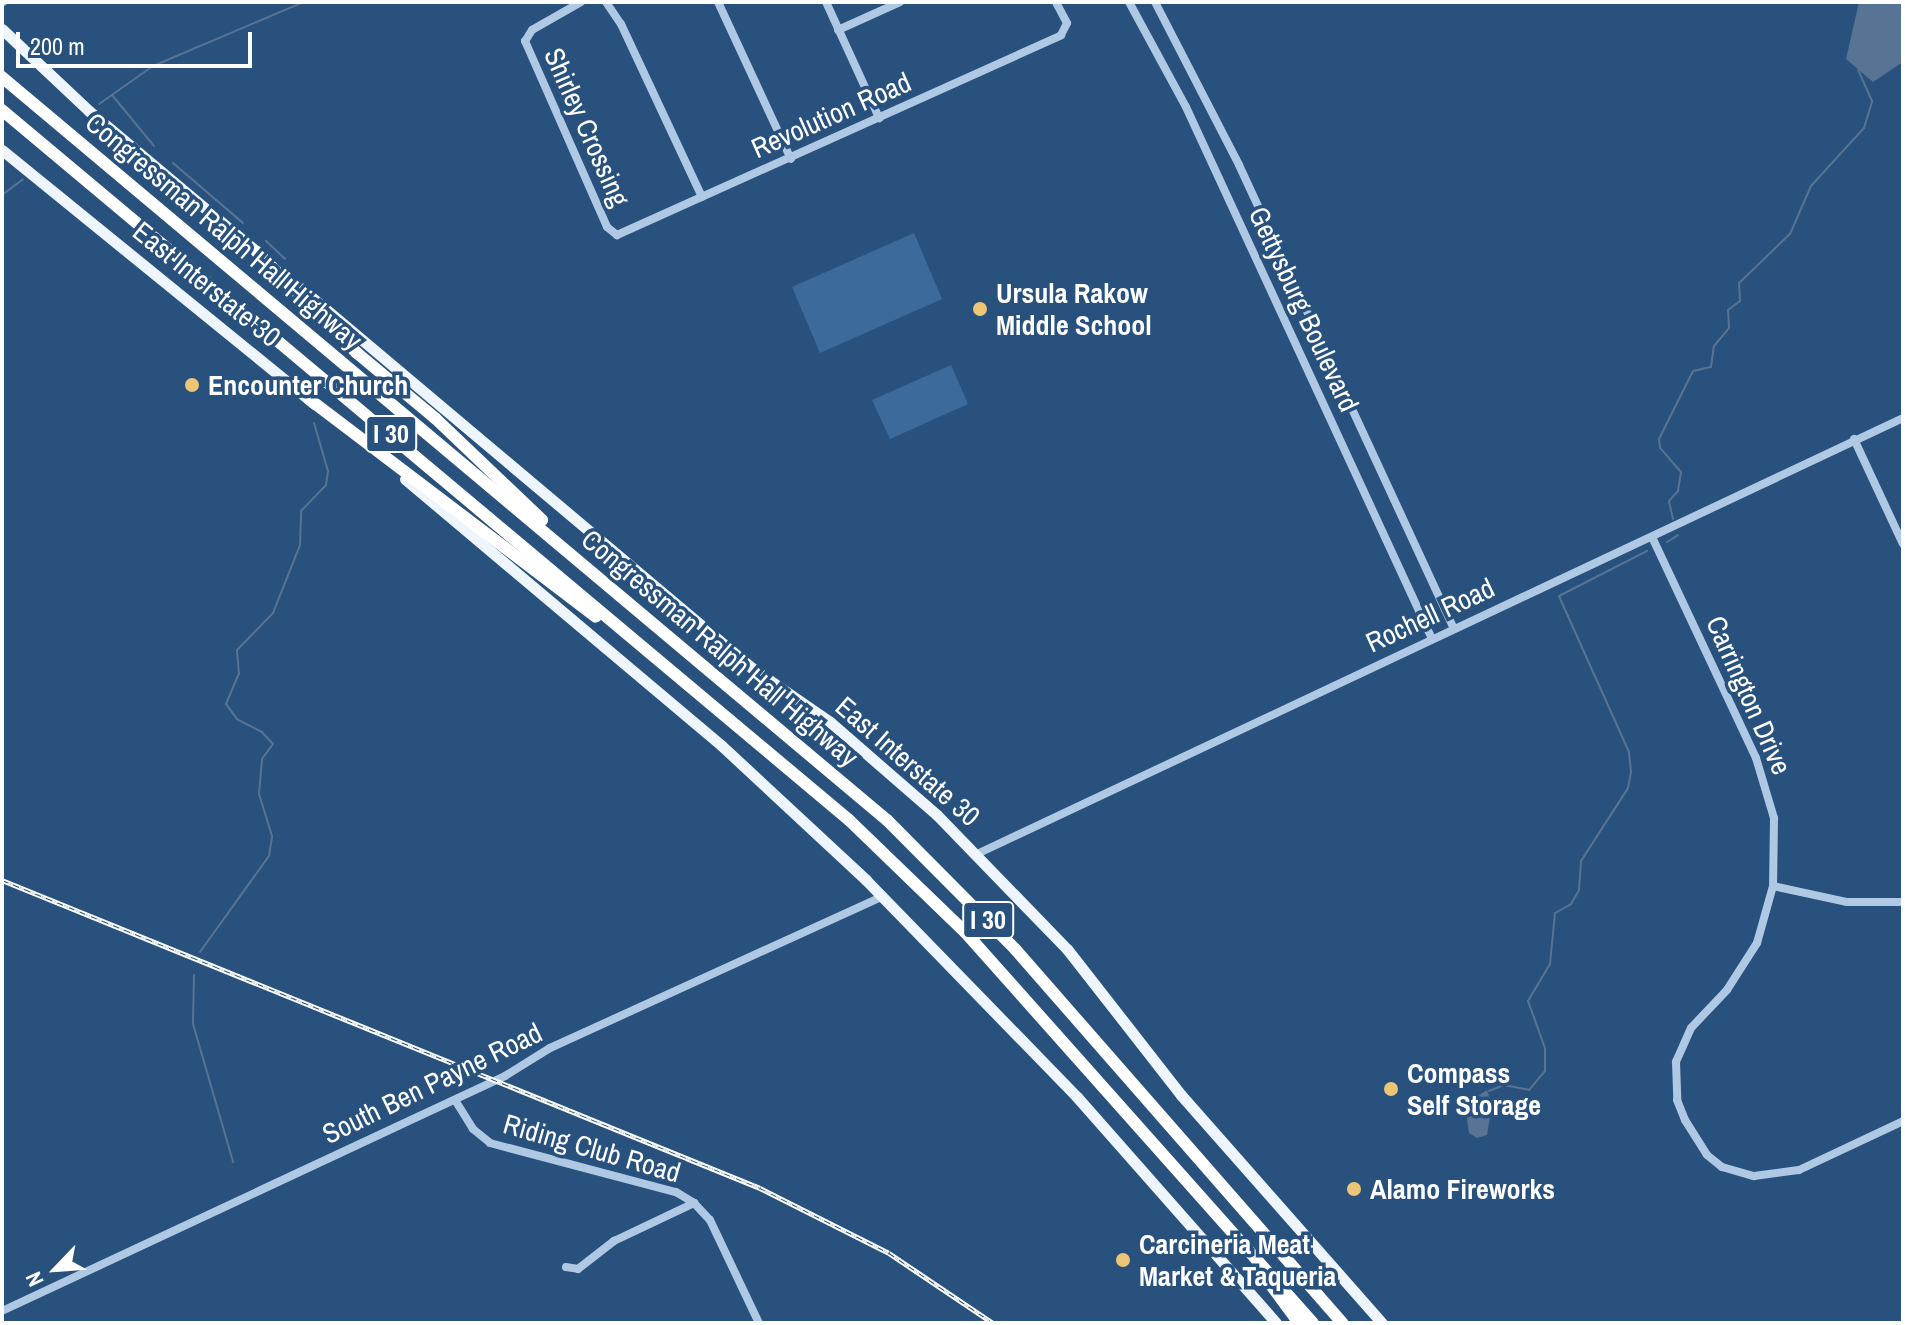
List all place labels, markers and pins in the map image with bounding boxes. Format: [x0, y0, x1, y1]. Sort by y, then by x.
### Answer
place label: Ursula Rakow Middle School [996, 276, 1152, 342]
marker: Ursula Rakow Middle School [971, 300, 989, 318]
place label: Encounter Church [208, 368, 408, 402]
marker: Encounter Church [183, 376, 201, 394]
place label: Compass Self Storage [1407, 1056, 1541, 1122]
marker: Compass Self Storage [1382, 1080, 1400, 1098]
place label: Alamo Fireworks [1370, 1172, 1555, 1206]
marker: Alamo Fireworks [1345, 1180, 1363, 1198]
place label: Carcineria Meat Market & Taqueria [1139, 1227, 1336, 1293]
marker: Carcineria Meat Market & Taqueria [1114, 1251, 1132, 1269]

